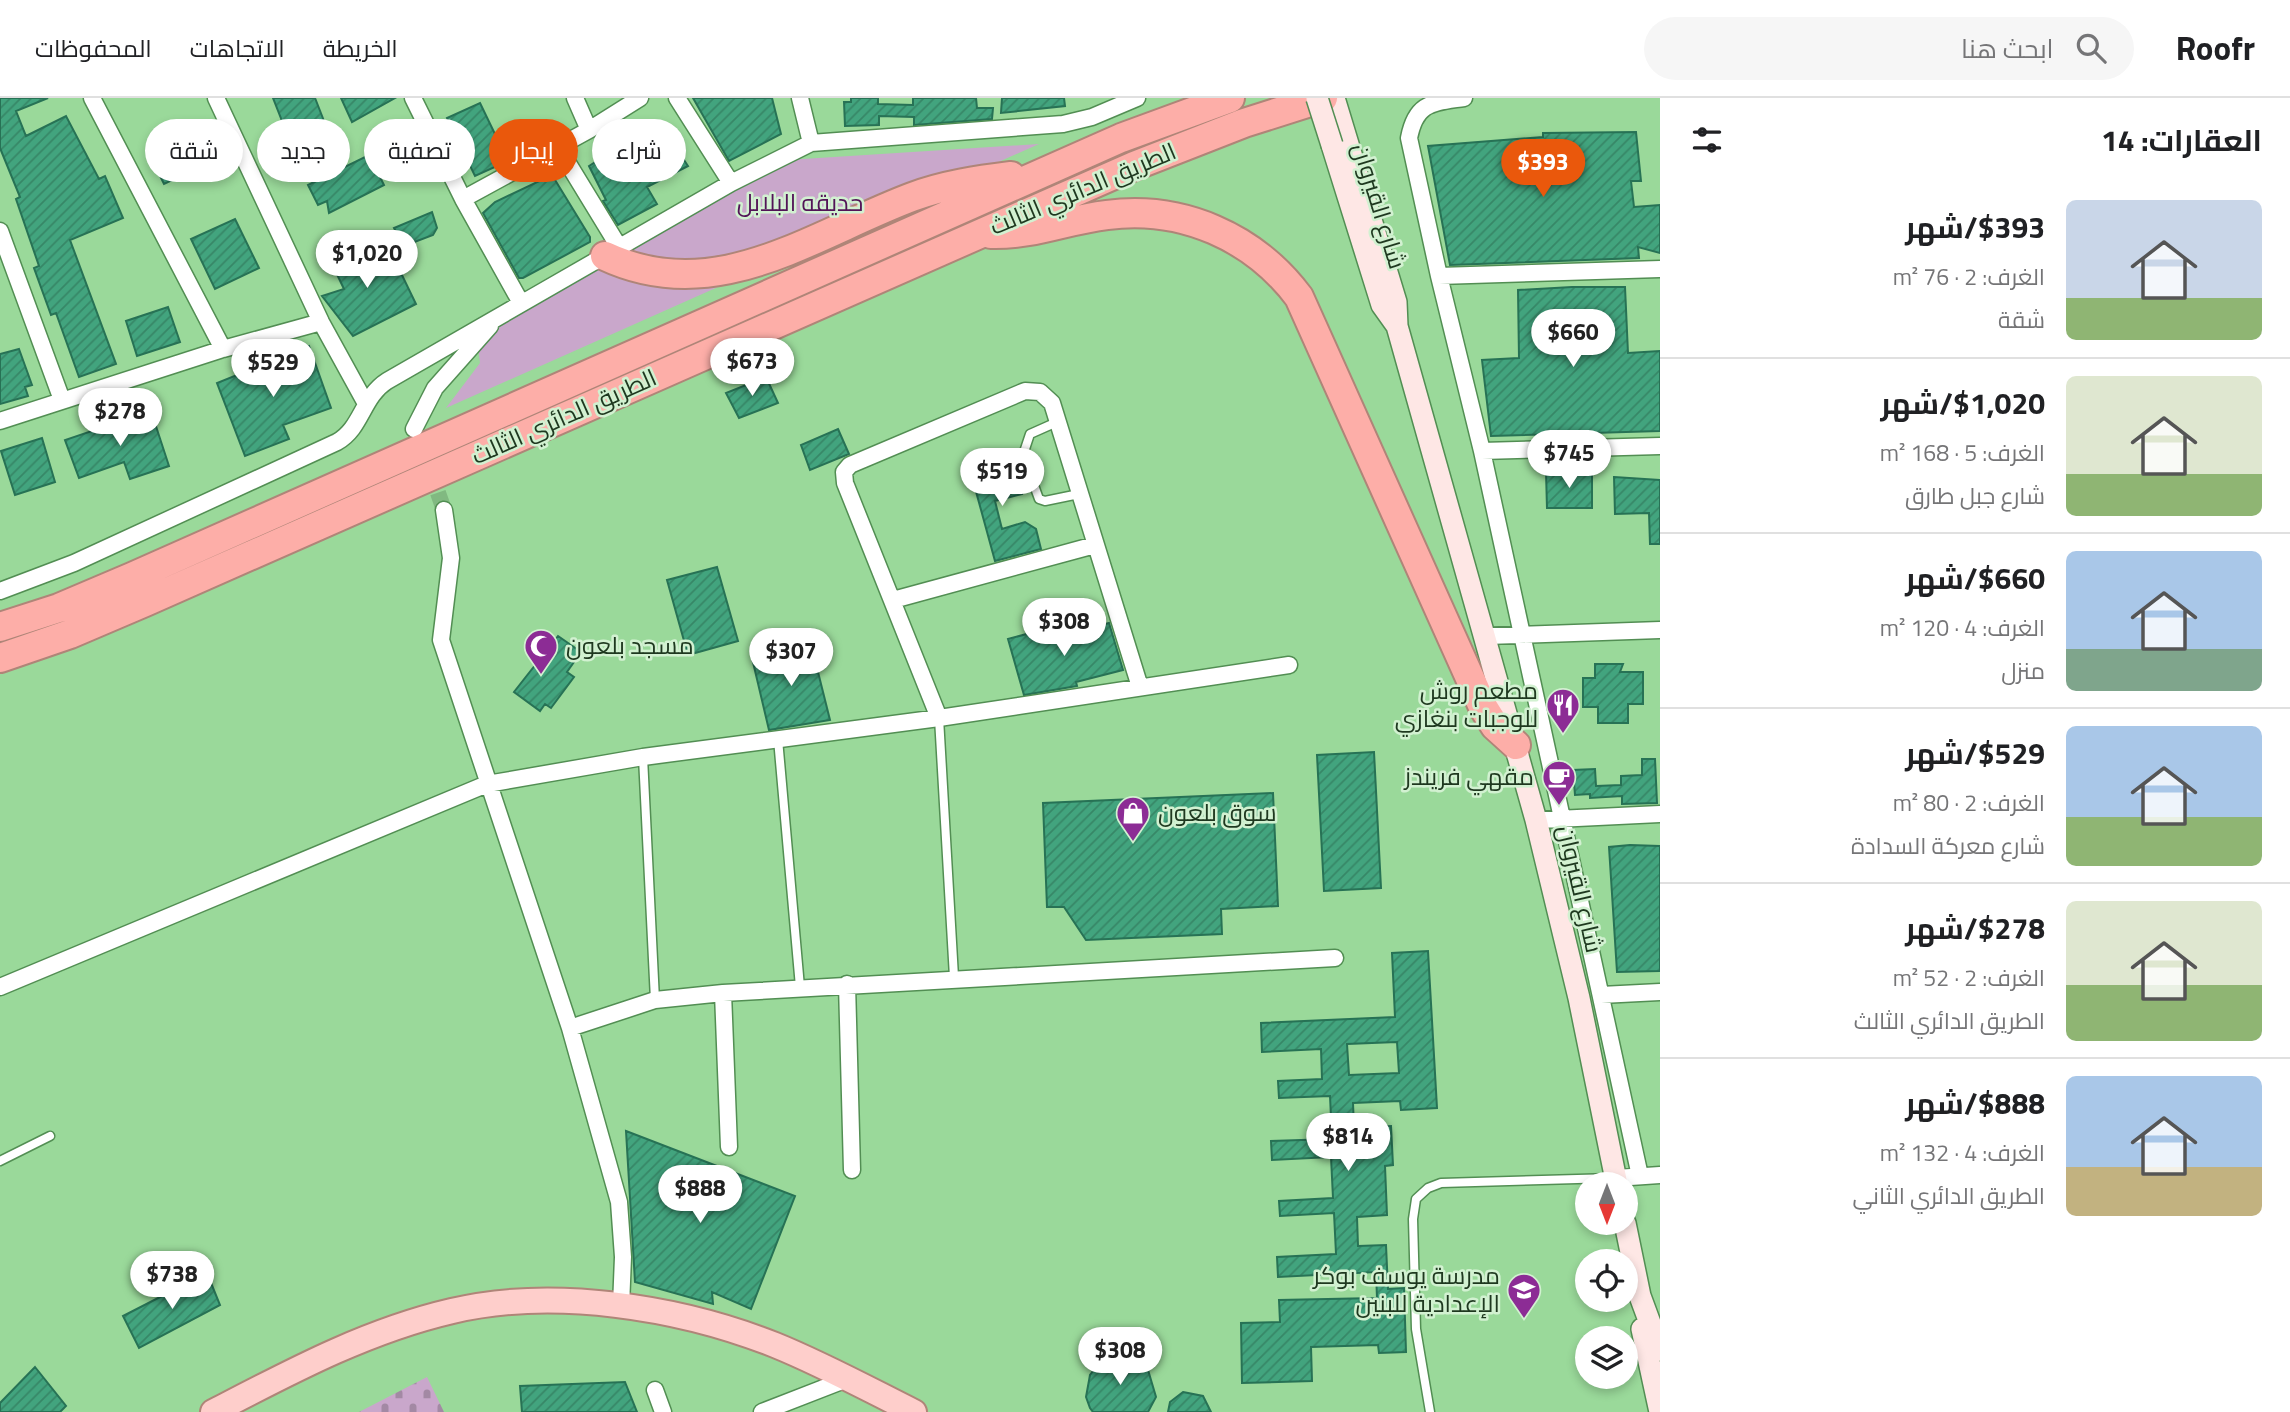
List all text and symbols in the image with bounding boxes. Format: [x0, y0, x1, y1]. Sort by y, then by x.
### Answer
search box [1644, 17, 2134, 80]
text: Roofr [2176, 23, 2255, 73]
text: ابحث هنا [1961, 29, 2054, 68]
icon: search [2072, 29, 2110, 67]
text: المحفوظات [35, 30, 152, 66]
text: الاتجاهات [190, 30, 285, 66]
text: الخريطة [323, 30, 398, 66]
text: العقارات: 14 [2101, 117, 2262, 163]
chip: شقة [145, 119, 243, 182]
chip: جديد [257, 119, 350, 182]
chip: تصفية [364, 119, 475, 182]
chip: إيجار [489, 119, 578, 182]
chip: شراء [592, 119, 686, 182]
icon: filters [1688, 121, 1726, 159]
street label: الطريق الدائري الثالث [984, 133, 1182, 245]
street label: شارع القيروان [1344, 138, 1416, 273]
pin: $393 [1502, 140, 1584, 199]
text: $393 [1517, 144, 1569, 179]
park label: حديقه البلابل [737, 184, 863, 220]
text: $393/شهر [1905, 204, 2045, 250]
icon: home [2122, 228, 2206, 312]
pin: $1,020 [310, 230, 424, 290]
text: $1,020 [332, 235, 402, 270]
text: الغرف: 2 · 76 m² [1893, 259, 2045, 294]
text: شقة [1998, 302, 2045, 337]
pin: $660 [1532, 310, 1614, 369]
text: $660 [1547, 314, 1599, 349]
pin: $673 [711, 338, 793, 398]
pin: $529 [232, 340, 314, 399]
text: $673 [726, 343, 778, 378]
text: $529 [247, 344, 299, 379]
street label: الطريق الدائري الثالث [465, 359, 662, 474]
text: $1,020/شهر [1880, 380, 2045, 426]
pin: $278 [79, 388, 161, 448]
text: $278 [94, 393, 146, 428]
icon: home [2122, 404, 2206, 488]
pin: $745 [1528, 430, 1610, 490]
text: $745 [1543, 435, 1595, 470]
text: الغرف: 5 · 168 m² [1880, 435, 2045, 470]
pin: $519 [961, 448, 1043, 508]
text: $519 [976, 453, 1028, 488]
text: شارع جبل طارق [1905, 478, 2045, 513]
text: $660/شهر [1905, 555, 2045, 601]
icon: home [2122, 579, 2206, 663]
pin: $308 [1023, 598, 1105, 658]
text: $308 [1038, 603, 1090, 638]
text: الغرف: 4 · 120 m² [1880, 610, 2045, 645]
mosque icon: مسجد بلعون [522, 627, 560, 676]
place label: مسجد بلعون [566, 627, 694, 663]
pin: $307 [750, 628, 832, 688]
text: $307 [765, 633, 817, 668]
text: منزل [2001, 653, 2045, 688]
place label: مطعم روش للوجبات بنغازي [1395, 672, 1538, 737]
restaurant icon: مطعم روش للوجبات بنغازي [1544, 686, 1582, 735]
text: $529/شهر [1905, 730, 2045, 776]
icon: home [2122, 754, 2206, 838]
place label: مقهي فريندز [1403, 758, 1534, 796]
cafe icon: مقهي فريندز [1540, 758, 1578, 807]
text: الغرف: 2 · 80 m² [1893, 785, 2045, 820]
shop icon: سوق بلعون [1114, 794, 1152, 843]
place label: سوق بلعون [1158, 794, 1277, 830]
street label: شارع القيروان [1549, 821, 1613, 956]
text: شارع معركة السدادة [1851, 828, 2045, 863]
text: $278/شهر [1905, 905, 2045, 951]
icon: home [2122, 929, 2206, 1013]
text: الغرف: 2 · 52 m² [1893, 960, 2045, 995]
text: الطريق الدائري الثالث [1854, 1003, 2045, 1038]
text: $888/شهر [1905, 1080, 2045, 1126]
icon: home [2122, 1104, 2206, 1188]
pin: $814 [1307, 1114, 1389, 1173]
text: $814 [1322, 1118, 1374, 1153]
text: الغرف: 4 · 132 m² [1880, 1135, 2045, 1170]
pin: $888 [659, 1166, 741, 1225]
text: $888 [674, 1170, 726, 1205]
north arrow [1575, 1172, 1638, 1236]
map controls [1575, 1172, 1638, 1389]
text: الطريق الدائري الثاني [1852, 1178, 2045, 1213]
button: locate [1575, 1249, 1638, 1312]
pin: $738 [131, 1252, 213, 1311]
text: $738 [146, 1256, 198, 1291]
place label: مدرسة يوسف بوكر الإعدادية للبنين [1311, 1257, 1500, 1321]
school or university icon: مدرسة يوسف بوكر الإعدادية للبنين [1505, 1271, 1543, 1320]
button: layers [1575, 1326, 1638, 1389]
pin: $308 [1079, 1328, 1161, 1387]
text: $308 [1094, 1332, 1146, 1367]

